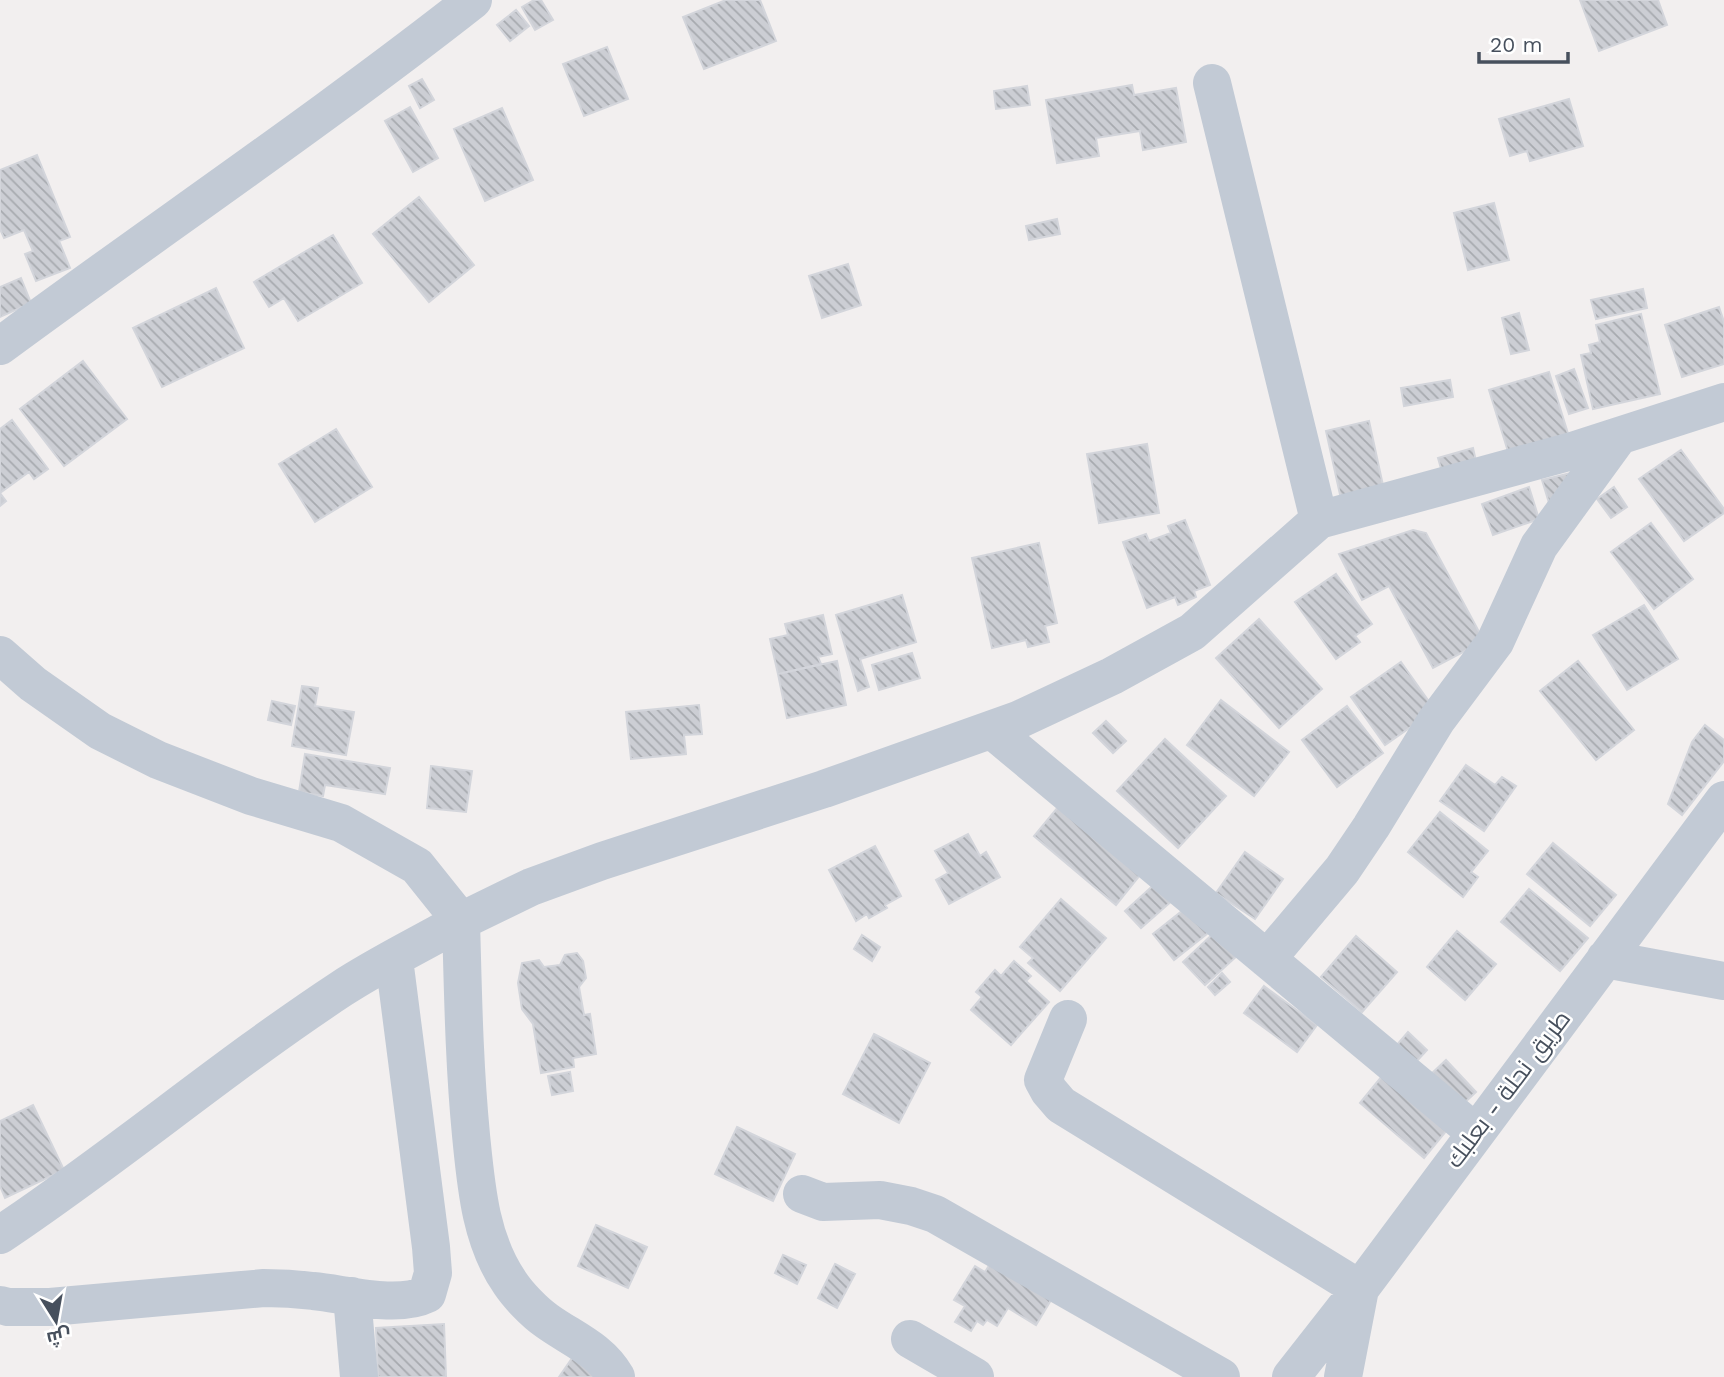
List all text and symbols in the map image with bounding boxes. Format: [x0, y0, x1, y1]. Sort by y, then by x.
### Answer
scale bar [1479, 21, 1568, 65]
text: 20 m [1490, 32, 1542, 57]
street label: طريق نحلة - بعلبك [1440, 1005, 1577, 1174]
north arrow [21, 1286, 91, 1356]
text: ش [45, 1324, 73, 1351]

